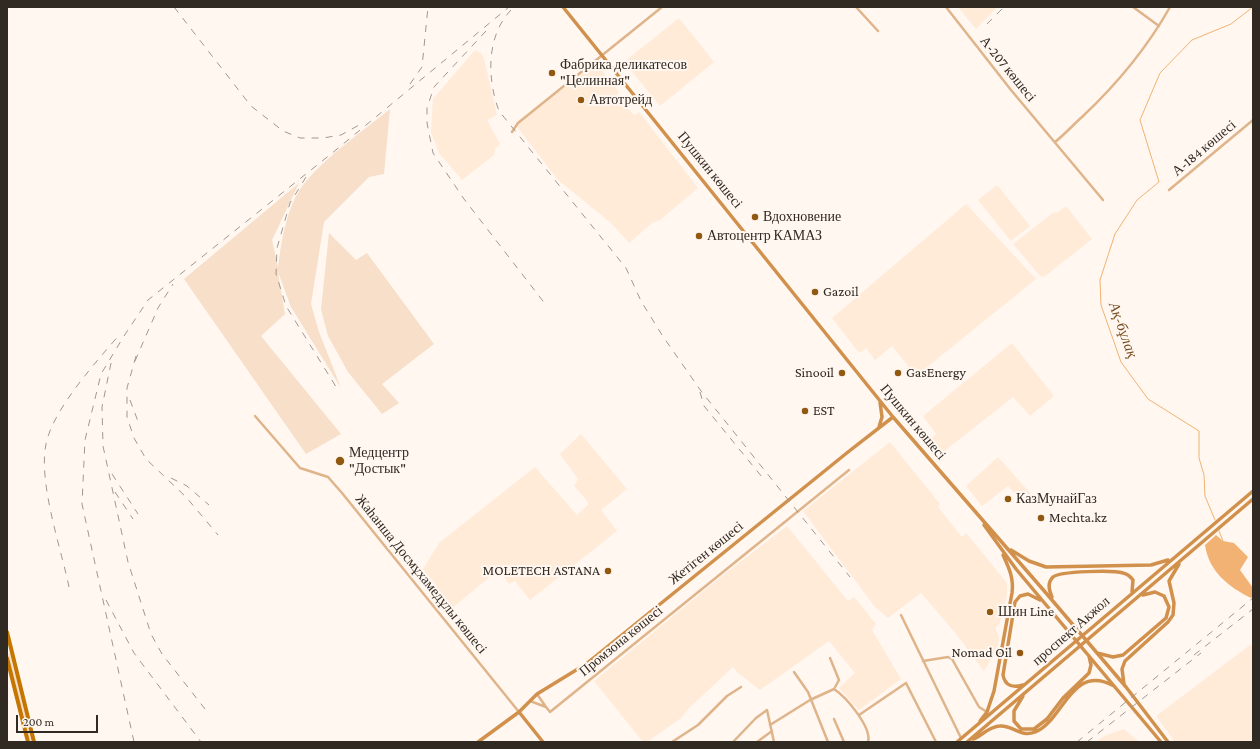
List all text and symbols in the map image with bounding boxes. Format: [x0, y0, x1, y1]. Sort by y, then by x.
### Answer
street label: А-207 көшесі [976, 33, 1040, 105]
place label: Фабрика деликатесов "Целинная" [560, 57, 687, 90]
marker: Фабрика деликатесов "Целинная" [547, 68, 557, 78]
place label: Автотрейд [589, 92, 652, 108]
marker: Автотрейд [576, 95, 586, 105]
street label: А-184 көшесі [1169, 116, 1239, 180]
street label: Пушкин көшесі [674, 128, 746, 212]
place label: Вдохновение [763, 209, 841, 225]
marker: Вдохновение [750, 212, 760, 222]
place label: Автоцентр КАМАЗ [707, 228, 822, 244]
marker: Автоцентр КАМАЗ [694, 231, 704, 241]
place label: Gazoil [823, 284, 859, 300]
marker: Gazoil [810, 287, 820, 297]
water label: Ақ-бұлақ [1105, 300, 1141, 360]
place label: Sinooil [795, 365, 834, 381]
place label: GasEnergy [906, 365, 966, 381]
marker: Sinooil [837, 368, 847, 378]
marker: GasEnergy [893, 368, 903, 378]
street label: Пушкин көшесі [876, 381, 950, 463]
place label: EST [813, 403, 835, 419]
marker: EST [800, 406, 810, 416]
place label: Медцентр "Достык" [349, 445, 409, 478]
marker: Медцентр "Достык" [334, 455, 346, 467]
street label: Жаһанша Досмұхамедұлы көшесі [352, 491, 490, 657]
place label: КазМунайГаз [1016, 491, 1097, 507]
marker: КазМунайГаз [1003, 494, 1013, 504]
place label: Mechta.kz [1049, 510, 1107, 526]
marker: Mechta.kz [1036, 513, 1046, 523]
street label: Жетіген көшесі [665, 518, 747, 588]
place label: MOLETECH ASTANA [483, 563, 600, 579]
marker: MOLETECH ASTANA [603, 566, 613, 576]
street label: проспект Акжол [1029, 593, 1113, 669]
street label: Промзона көшесі [576, 602, 666, 680]
place label: Шин Line [998, 604, 1054, 620]
marker: Шин Line [985, 607, 995, 617]
place label: Nomad Oil [951, 645, 1012, 661]
marker: Nomad Oil [1015, 648, 1025, 658]
scale bar [18, 707, 100, 733]
text: 200 m [23, 715, 54, 729]

